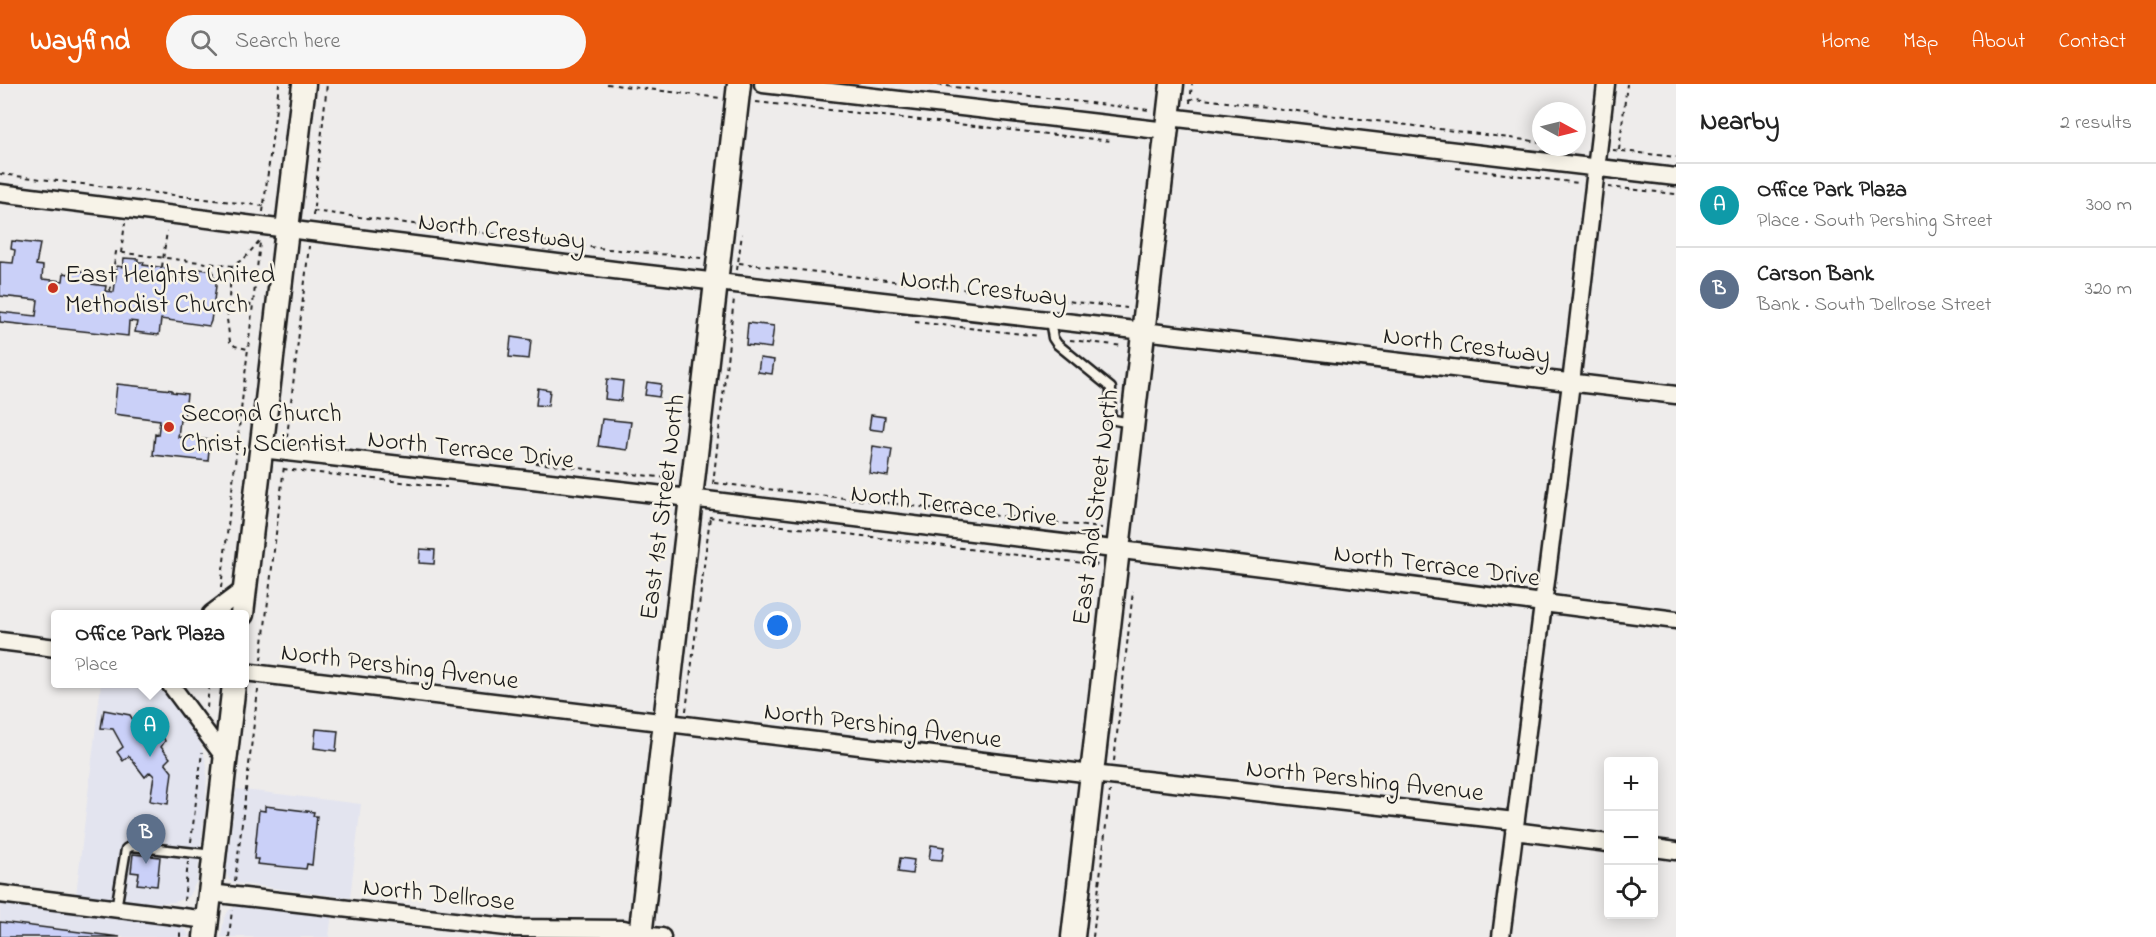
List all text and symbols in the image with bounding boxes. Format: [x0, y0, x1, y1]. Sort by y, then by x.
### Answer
search box [166, 15, 586, 69]
text: Wayfind [30, 22, 130, 63]
icon: search [187, 26, 220, 59]
text: Search here [235, 26, 340, 58]
text: Home [1821, 27, 1870, 57]
text: Map [1903, 27, 1938, 57]
text: About [1971, 27, 2025, 57]
text: Contact [2058, 27, 2126, 57]
north arrow [1532, 102, 1586, 156]
text: Nearby [1700, 104, 1779, 142]
text: 2 results [2060, 109, 2132, 138]
text: Office Park Plaza [1757, 175, 1907, 207]
text: A [1713, 191, 1726, 220]
text: 300 m [2086, 191, 2132, 220]
street label: North Crestway [416, 204, 587, 262]
text: Place · South Pershing Street [1757, 207, 1993, 236]
place label: East Heights United Methodist Church [65, 257, 275, 325]
text: Carson Bank [1757, 259, 1874, 291]
street label: North Crestway [898, 261, 1069, 319]
text: B [1713, 275, 1726, 304]
text: 320 m [2085, 275, 2132, 304]
marker: East Heights United Methodist Church [46, 281, 60, 295]
text: Bank · South Dellrose Street [1757, 291, 1991, 320]
street label: North Crestway [1381, 318, 1552, 376]
street label: East 2nd Street North [1064, 387, 1130, 627]
street label: East 1st Street North [631, 392, 697, 622]
place label: Second Church Christ, Scientist [181, 396, 346, 464]
marker: Second Church Christ, Scientist [162, 420, 176, 434]
street label: North Terrace Drive [366, 421, 576, 481]
street label: North Terrace Drive [848, 475, 1059, 539]
street label: North Terrace Drive [1331, 535, 1542, 599]
popup [51, 610, 249, 688]
your location [763, 611, 792, 640]
text: Office Park Plaza [75, 619, 225, 651]
street label: North Pershing Avenue [279, 635, 521, 701]
text: Place [75, 651, 117, 680]
street label: North Pershing Avenue [762, 694, 1004, 760]
pin: A [130, 708, 170, 757]
street label: North Pershing Avenue [1244, 751, 1486, 813]
map controls [1604, 757, 1658, 919]
button: + [1604, 757, 1658, 811]
button: − [1604, 811, 1658, 865]
pin: B [126, 814, 166, 864]
button: locate [1604, 865, 1658, 919]
street label: North Dellrose [361, 869, 517, 923]

